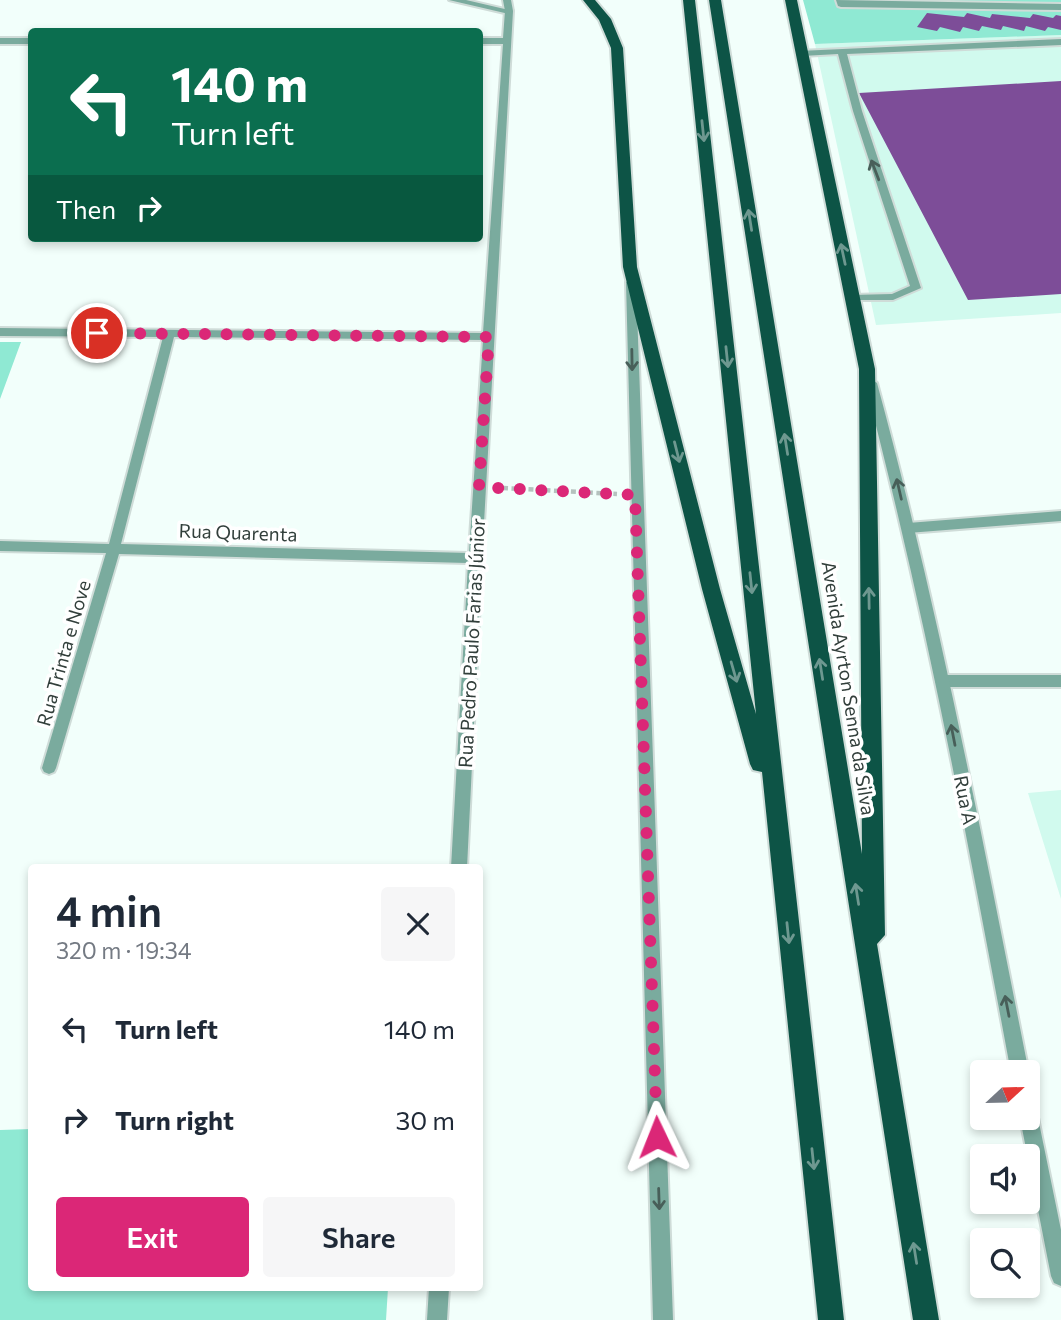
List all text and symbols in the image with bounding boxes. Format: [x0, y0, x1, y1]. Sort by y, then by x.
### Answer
text: 140 m [171, 52, 308, 112]
icon: left [56, 56, 147, 147]
text: Turn left [171, 112, 295, 152]
one-way arrow [696, 119, 709, 142]
one-way arrow [868, 160, 881, 182]
icon: right [130, 189, 168, 227]
text: Then [56, 193, 116, 224]
one-way arrow [743, 209, 756, 232]
one-way arrow [836, 243, 850, 266]
pin [67, 303, 127, 363]
icon: arrive [78, 314, 116, 352]
one-way arrow [720, 345, 733, 368]
one-way arrow [626, 348, 639, 371]
one-way arrow [779, 434, 792, 456]
one-way arrow [670, 440, 684, 463]
one-way arrow [892, 478, 905, 500]
street label: Rua Pedro Paulo Farias Júnior [453, 517, 489, 768]
street label: Rua Quarenta [178, 518, 298, 546]
street label: Avenida Ayrton Senna da Silva [818, 559, 880, 817]
one-way arrow [744, 572, 757, 594]
street label: Rua Trinta e Nove [31, 577, 95, 729]
one-way arrow [863, 587, 876, 610]
one-way arrow [814, 658, 827, 681]
one-way arrow [729, 661, 742, 683]
one-way arrow [946, 724, 959, 747]
street label: Rua A [950, 773, 982, 827]
one-way arrow [850, 883, 863, 906]
text: 4 min [56, 884, 162, 936]
button: close [381, 887, 455, 961]
one-way arrow [782, 921, 795, 944]
text: 320 m · 19:34 [56, 936, 192, 964]
one-way arrow [1000, 995, 1013, 1018]
icon: left [56, 1010, 94, 1048]
text: Turn left [115, 1013, 218, 1044]
text: 140 m [384, 1013, 455, 1044]
north arrow [970, 1060, 1040, 1130]
map controls [970, 1060, 1040, 1298]
position arrow [620, 1100, 694, 1174]
icon: right [56, 1101, 94, 1139]
text: Turn right [115, 1104, 234, 1135]
text: 30 m [396, 1104, 455, 1135]
button: sound [970, 1144, 1040, 1214]
one-way arrow [807, 1147, 820, 1170]
one-way arrow [652, 1187, 666, 1210]
button: Exit [56, 1197, 249, 1277]
button: Share [263, 1197, 455, 1277]
button: search [970, 1228, 1040, 1298]
one-way arrow [908, 1242, 921, 1265]

